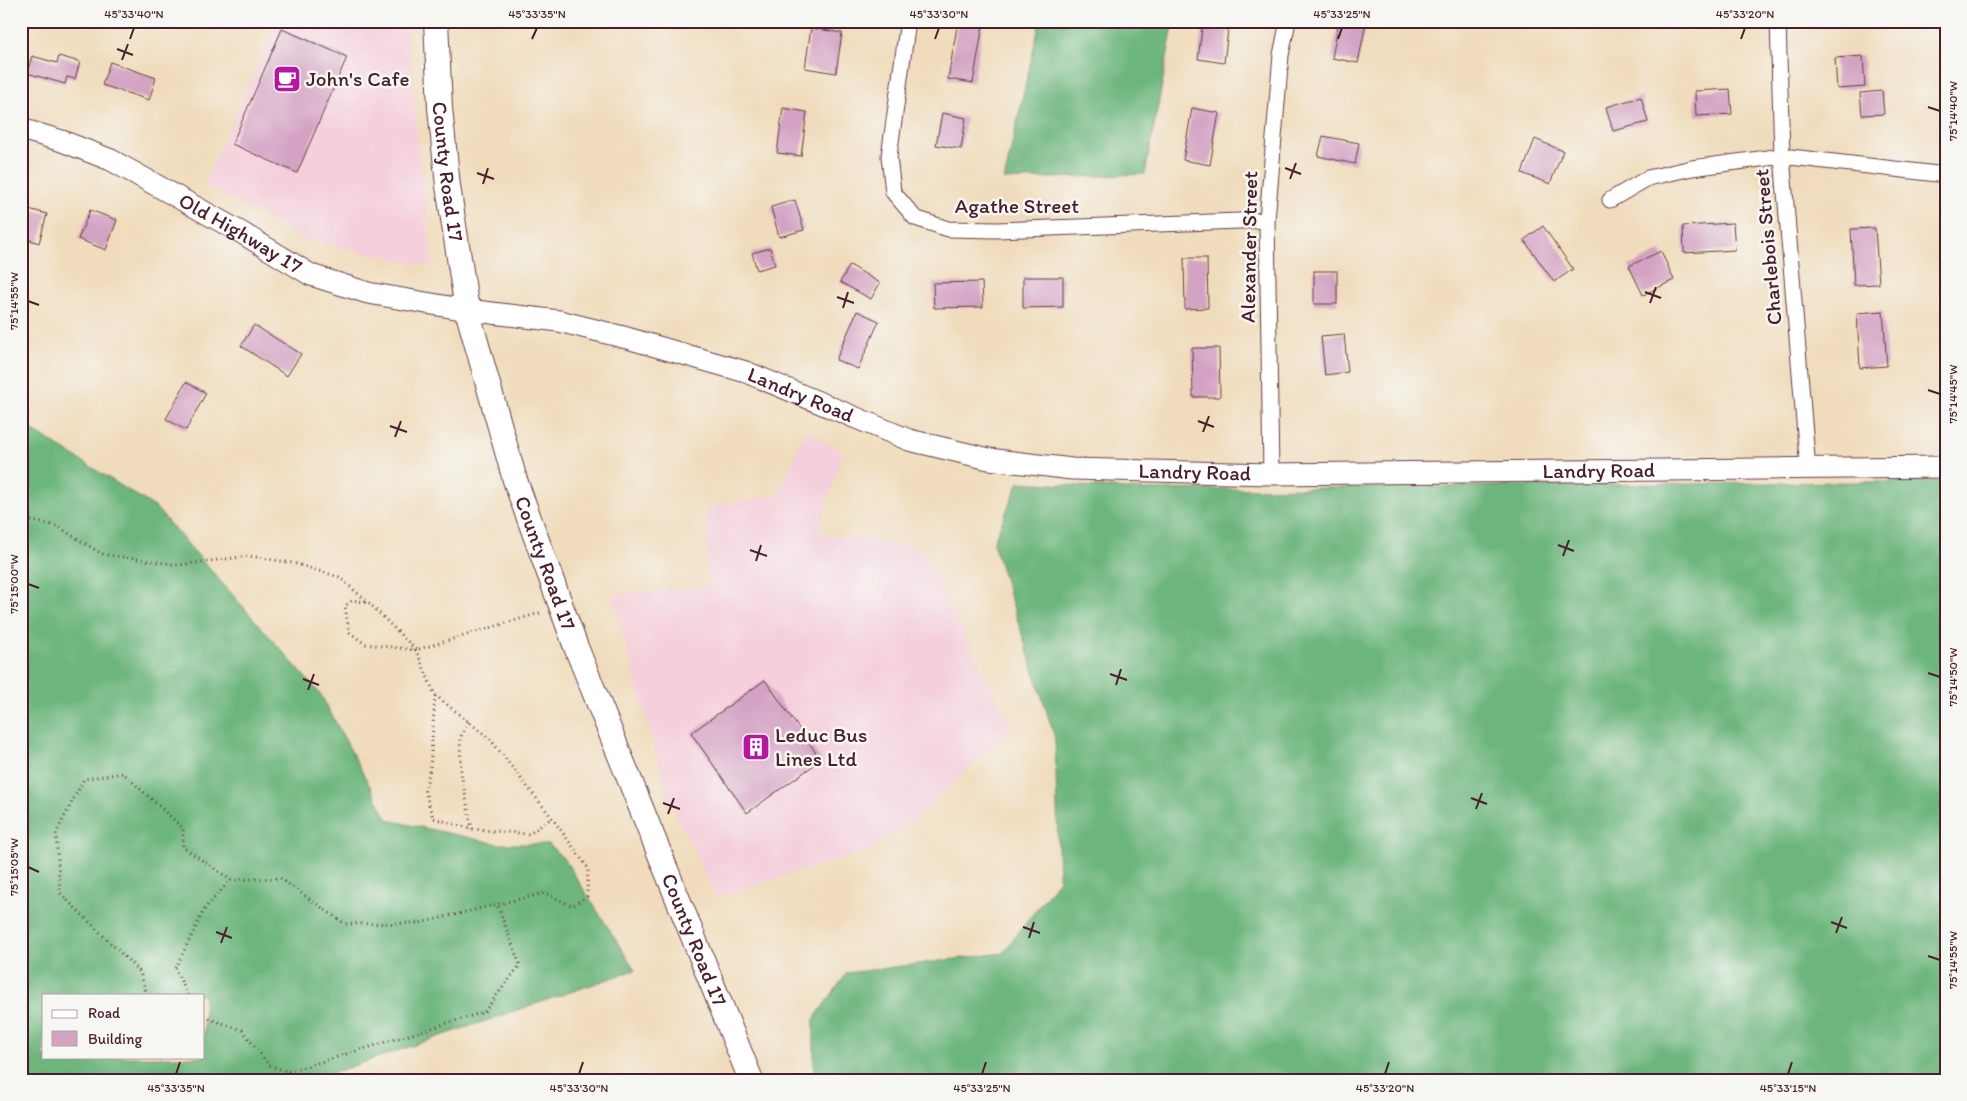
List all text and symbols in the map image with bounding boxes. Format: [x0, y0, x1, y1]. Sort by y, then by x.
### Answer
text: 45°33'40"N [104, 7, 164, 21]
text: 45°33'35"N [508, 7, 566, 21]
text: 45°33'30"N [910, 7, 968, 21]
text: 45°33'25"N [1313, 7, 1371, 21]
text: 45°33'20"N [1716, 7, 1774, 21]
cafe icon: John's Cafe [272, 64, 302, 94]
place label: John's Cafe [306, 66, 409, 91]
text: 75°14'40"W [1946, 81, 1960, 141]
street label: County Road 17 [427, 100, 469, 243]
street label: Charlebois Street [1748, 168, 1787, 326]
street label: Alexander Street [1235, 171, 1262, 323]
street label: Old Highway 17 [174, 187, 307, 279]
street label: Agathe Street [955, 193, 1079, 218]
text: 75°14'55"W [7, 272, 21, 330]
street label: Landry Road [744, 361, 858, 428]
text: 75°14'45"W [1946, 365, 1960, 423]
street label: Landry Road [1542, 457, 1655, 483]
street label: Landry Road [1138, 458, 1251, 485]
street label: County Road 17 [510, 492, 582, 633]
text: 75°15'00"W [7, 554, 21, 614]
text: 75°14'50"W [1946, 647, 1960, 707]
place label: Leduc Bus Lines Ltd [775, 722, 867, 771]
building icon: Leduc Bus Lines Ltd [741, 732, 771, 762]
text: 75°15'05"W [7, 838, 21, 896]
street label: County Road 17 [657, 869, 733, 1009]
text: 75°14'55"W [1946, 931, 1960, 989]
legend [42, 994, 205, 1058]
text: Road [88, 1004, 121, 1022]
text: Building [88, 1030, 142, 1048]
text: 45°33'35"N [147, 1081, 205, 1095]
text: 45°33'30"N [550, 1081, 608, 1095]
text: 45°33'25"N [953, 1081, 1011, 1095]
text: 45°33'20"N [1356, 1081, 1414, 1095]
text: 45°33'15"N [1760, 1081, 1816, 1095]

